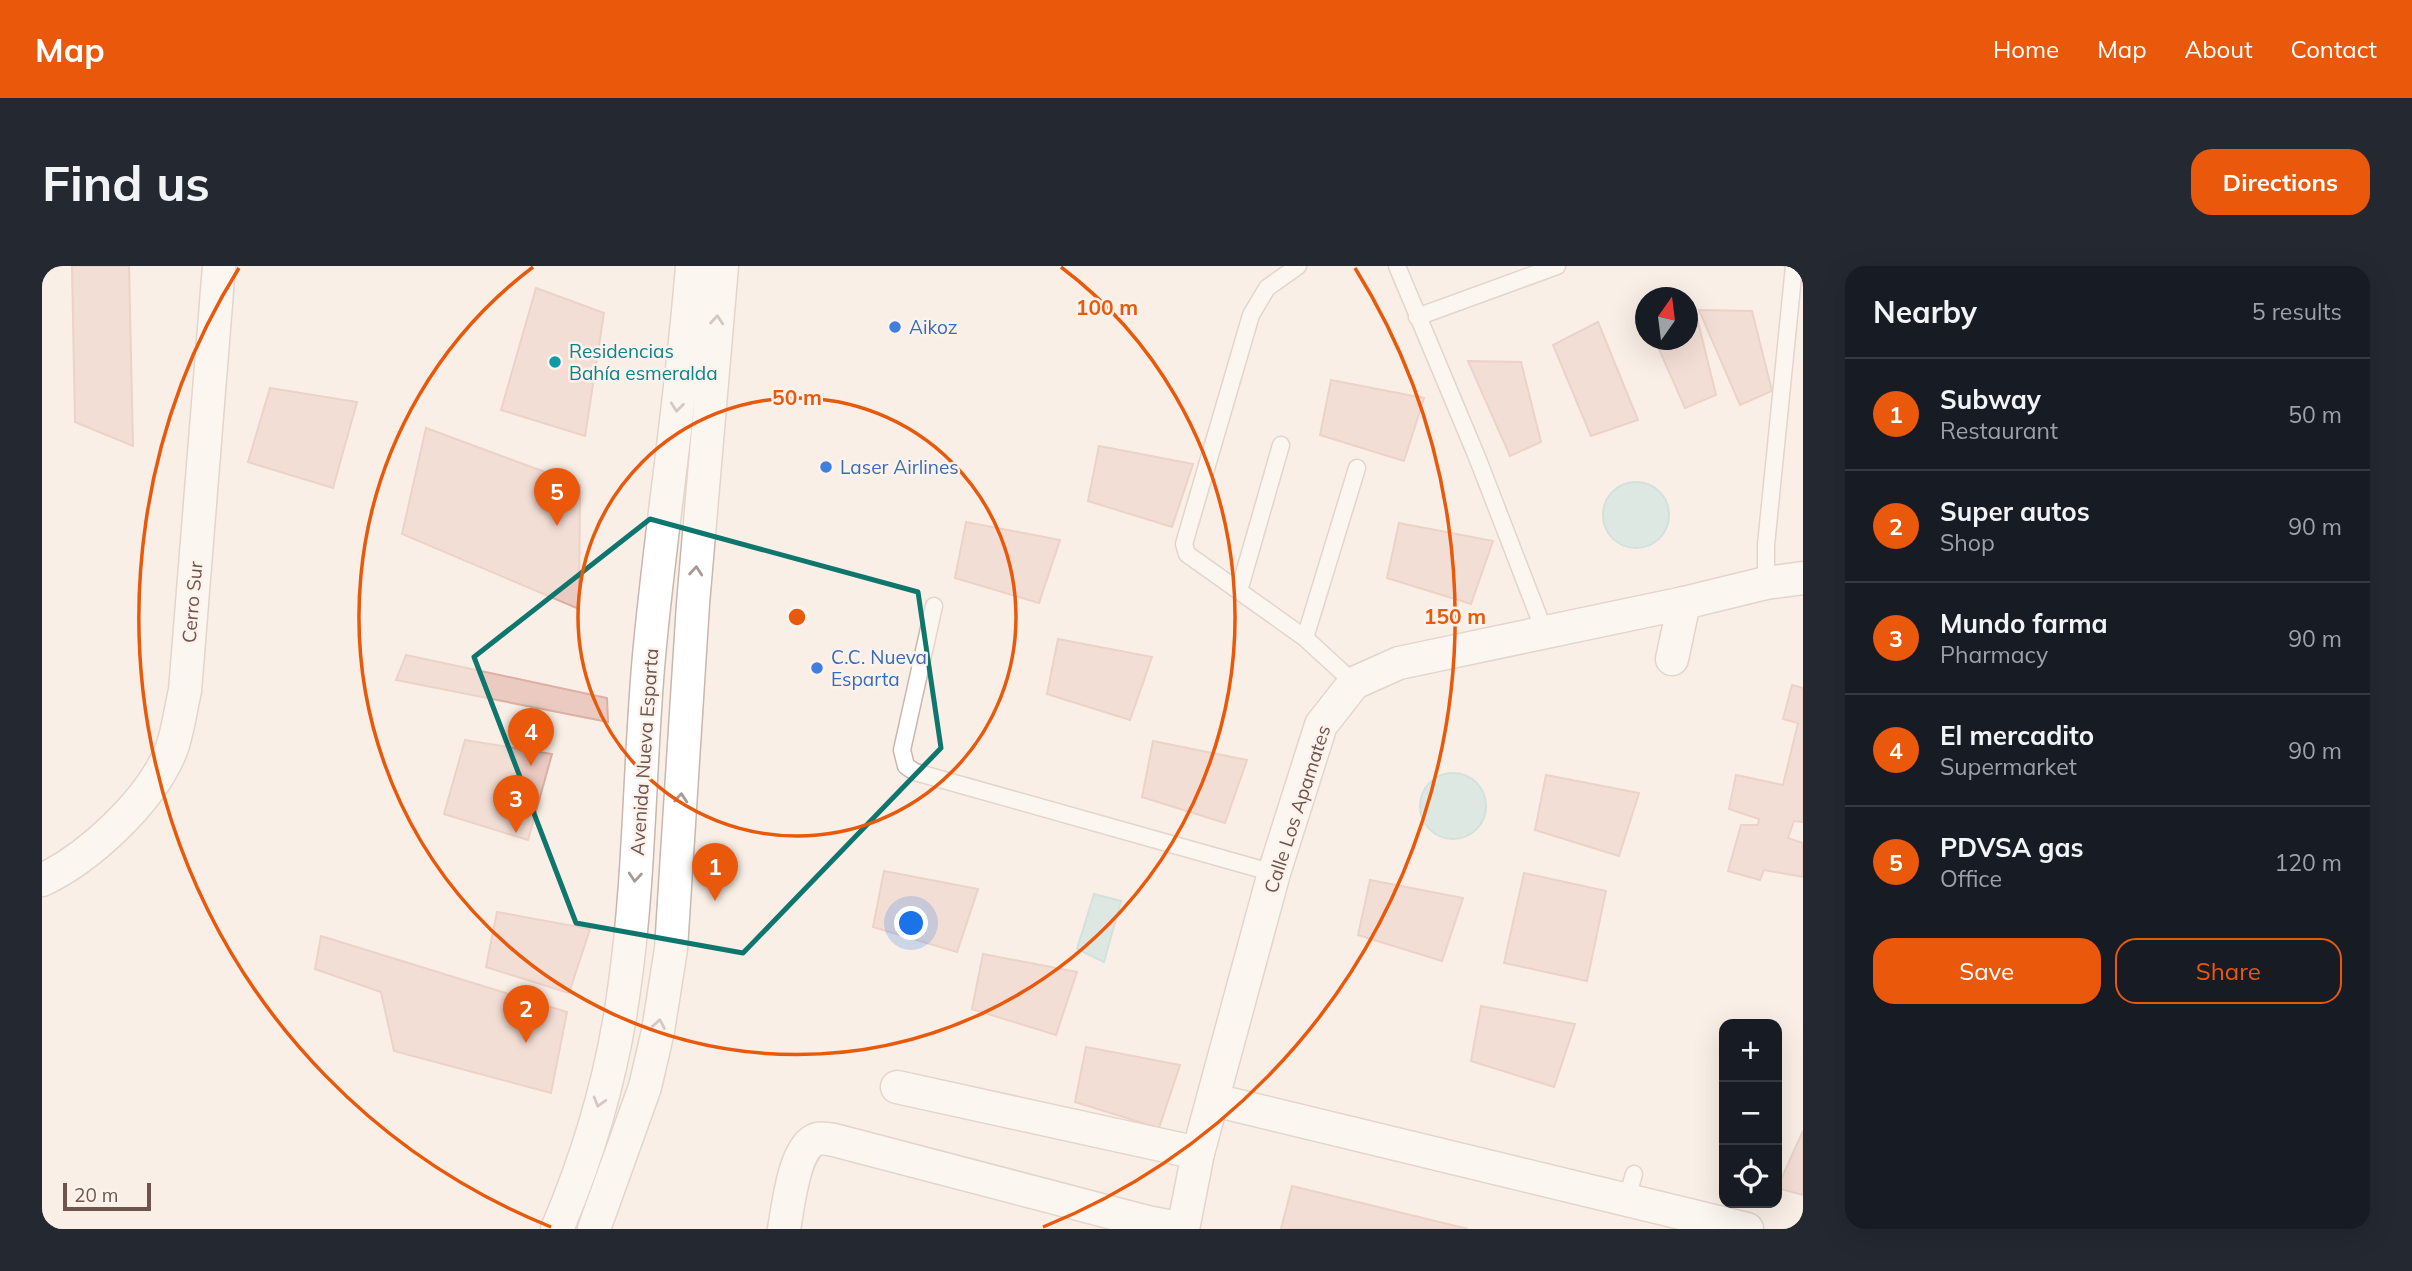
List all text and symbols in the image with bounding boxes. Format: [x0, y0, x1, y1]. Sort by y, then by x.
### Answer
text: Map [35, 29, 105, 70]
text: Home [1993, 34, 2059, 64]
text: Map [2097, 34, 2147, 64]
text: About [2185, 34, 2253, 64]
text: Contact [2291, 34, 2377, 64]
button: Directions [2191, 149, 2370, 215]
text: Find us [42, 152, 210, 213]
north arrow [1635, 287, 1698, 350]
text: Nearby [1873, 293, 1977, 331]
text: 100 m [1076, 294, 1138, 320]
text: 5 results [2252, 297, 2342, 326]
one-way arrow [709, 314, 724, 325]
place label: Aikoz [909, 315, 958, 339]
marker: Aikoz [887, 319, 903, 335]
place label: Residencias Bahía esmeralda [569, 339, 718, 385]
marker: Residencias Bahía esmeralda [547, 354, 563, 370]
text: Subway [1940, 383, 2041, 416]
text: 50 m [772, 384, 822, 410]
text: 1 [1889, 400, 1903, 429]
text: 50 m [2288, 400, 2342, 429]
one-way arrow [670, 402, 685, 413]
text: Restaurant [1940, 416, 2058, 445]
place label: Laser Airlines [840, 455, 959, 479]
marker: Laser Airlines [818, 459, 834, 475]
pin: 5 [534, 468, 580, 526]
text: Super autos [1940, 495, 2090, 528]
text: 2 [1889, 512, 1903, 541]
text: 90 m [2288, 512, 2342, 541]
text: Shop [1940, 528, 1995, 557]
street label: Cerro Sur [176, 560, 208, 644]
one-way arrow [688, 565, 703, 576]
text: 150 m [1424, 603, 1486, 629]
centre of rings [785, 605, 809, 629]
text: Mundo farma [1940, 607, 2108, 640]
text: 3 [1889, 624, 1903, 653]
text: 90 m [2288, 624, 2342, 653]
text: Pharmacy [1940, 640, 2048, 669]
place label: C.C. Nueva Esparta [831, 645, 927, 691]
street label: Avenida Nueva Esparta [625, 648, 663, 856]
marker: C.C. Nueva Esparta [809, 660, 825, 676]
pin: 4 [508, 708, 554, 766]
text: El mercadito [1940, 719, 2094, 752]
street label: Calle Los Apamates [1259, 722, 1335, 896]
text: 4 [1889, 736, 1903, 765]
text: 90 m [2288, 736, 2342, 765]
text: Supermarket [1940, 752, 2077, 781]
pin: 3 [493, 775, 539, 833]
one-way arrow [673, 792, 688, 803]
text: PDVSA gas [1940, 831, 2084, 864]
pin: 1 [692, 843, 738, 901]
text: 5 [1889, 848, 1903, 877]
text: 120 m [2274, 848, 2342, 877]
text: Office [1940, 864, 2002, 893]
one-way arrow [628, 872, 643, 883]
your location [894, 906, 928, 940]
button: Save [1873, 938, 2101, 1004]
button: Share [2115, 938, 2342, 1004]
pin: 2 [503, 985, 549, 1043]
one-way arrow [651, 1018, 666, 1030]
map controls [1719, 1019, 1782, 1208]
button: + [1719, 1019, 1782, 1082]
button: − [1719, 1082, 1782, 1145]
one-way arrow [593, 1095, 608, 1107]
button: locate [1719, 1145, 1782, 1208]
scale bar [63, 1180, 150, 1212]
text: 20 m [74, 1183, 118, 1207]

